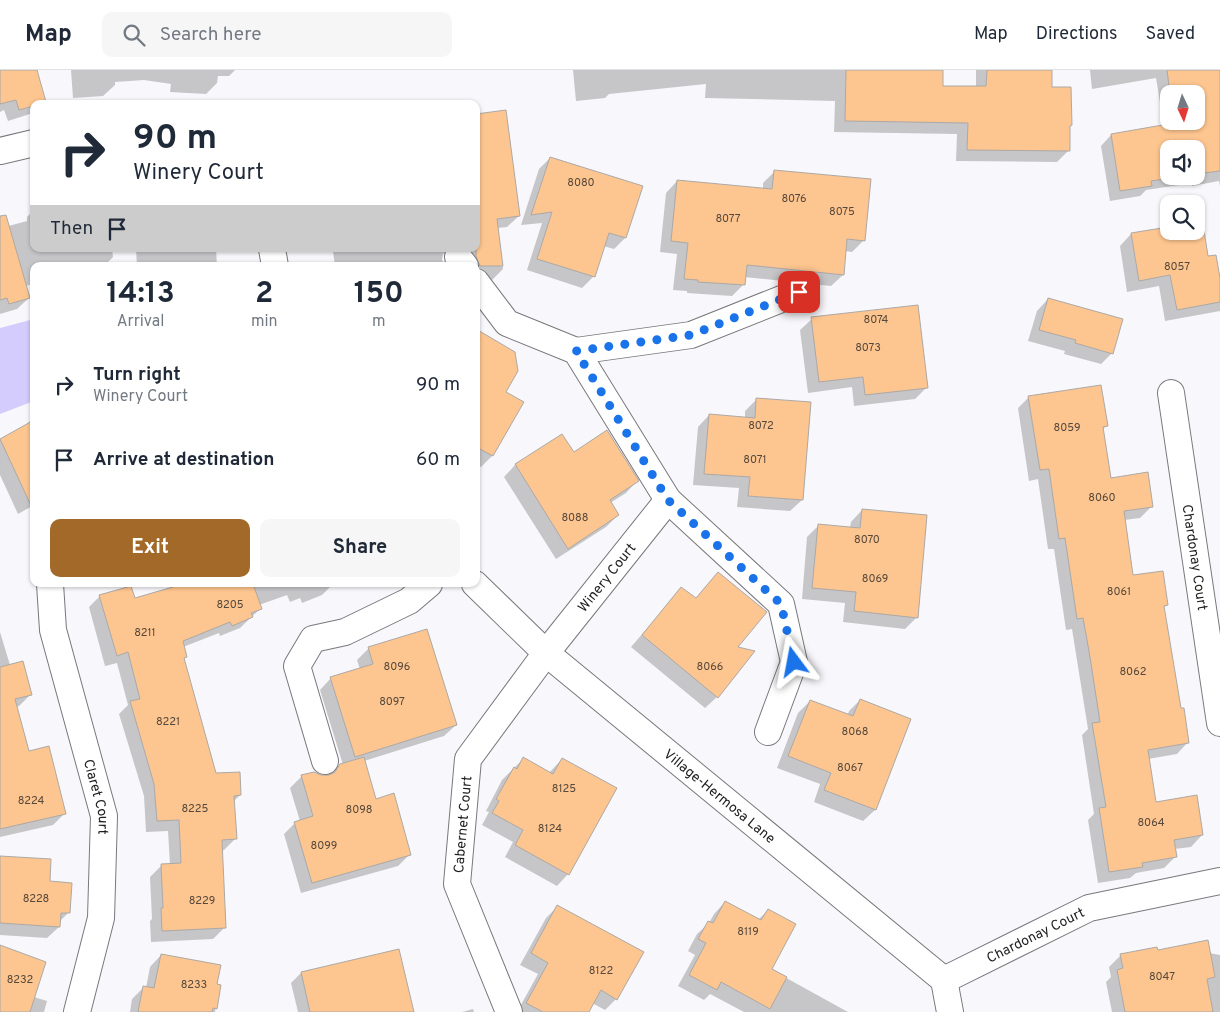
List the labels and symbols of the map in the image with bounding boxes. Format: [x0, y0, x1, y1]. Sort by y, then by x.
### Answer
north arrow [1160, 85, 1205, 130]
house number: 8080 [567, 176, 595, 190]
house number: 8076 [781, 192, 807, 206]
house number: 8075 [829, 205, 855, 219]
house number: 8077 [715, 212, 741, 226]
house number: 8057 [1164, 260, 1190, 274]
pin [778, 271, 820, 313]
house number: 8074 [864, 313, 889, 327]
house number: 8073 [855, 341, 881, 355]
house number: 8072 [748, 419, 774, 433]
house number: 8059 [1054, 421, 1080, 435]
house number: 8071 [743, 453, 767, 467]
house number: 8060 [1088, 491, 1116, 505]
street label: Chardonay Court [1178, 503, 1210, 612]
house number: 8088 [561, 511, 589, 525]
house number: 8070 [854, 533, 880, 547]
street label: Winery Court [575, 540, 640, 616]
house number: 8069 [862, 572, 888, 586]
house number: 8061 [1107, 585, 1131, 599]
house number: 8205 [216, 598, 244, 612]
house number: 8211 [134, 626, 156, 640]
position arrow [767, 635, 819, 687]
house number: 8096 [384, 660, 410, 674]
house number: 8066 [697, 660, 723, 674]
house number: 8062 [1120, 665, 1146, 679]
house number: 8097 [379, 695, 405, 709]
house number: 8221 [156, 715, 180, 729]
house number: 8068 [842, 725, 868, 739]
street label: Village-Hermosa Lane [660, 746, 778, 848]
street label: Claret Court [79, 758, 111, 835]
house number: 8067 [837, 761, 863, 775]
street label: Cabernet Court [451, 775, 476, 874]
house number: 8125 [552, 782, 576, 796]
house number: 8224 [18, 794, 45, 808]
house number: 8225 [182, 802, 209, 816]
house number: 8098 [346, 803, 372, 817]
house number: 8064 [1137, 816, 1165, 830]
house number: 8124 [538, 822, 562, 836]
house number: 8099 [311, 839, 337, 853]
house number: 8228 [23, 892, 49, 906]
house number: 8229 [189, 894, 215, 908]
street label: Chardonay Court [984, 905, 1088, 967]
house number: 8119 [737, 925, 759, 939]
house number: 8122 [589, 964, 613, 978]
house number: 8047 [1149, 970, 1175, 984]
house number: 8232 [7, 973, 33, 987]
house number: 8233 [181, 978, 207, 992]

